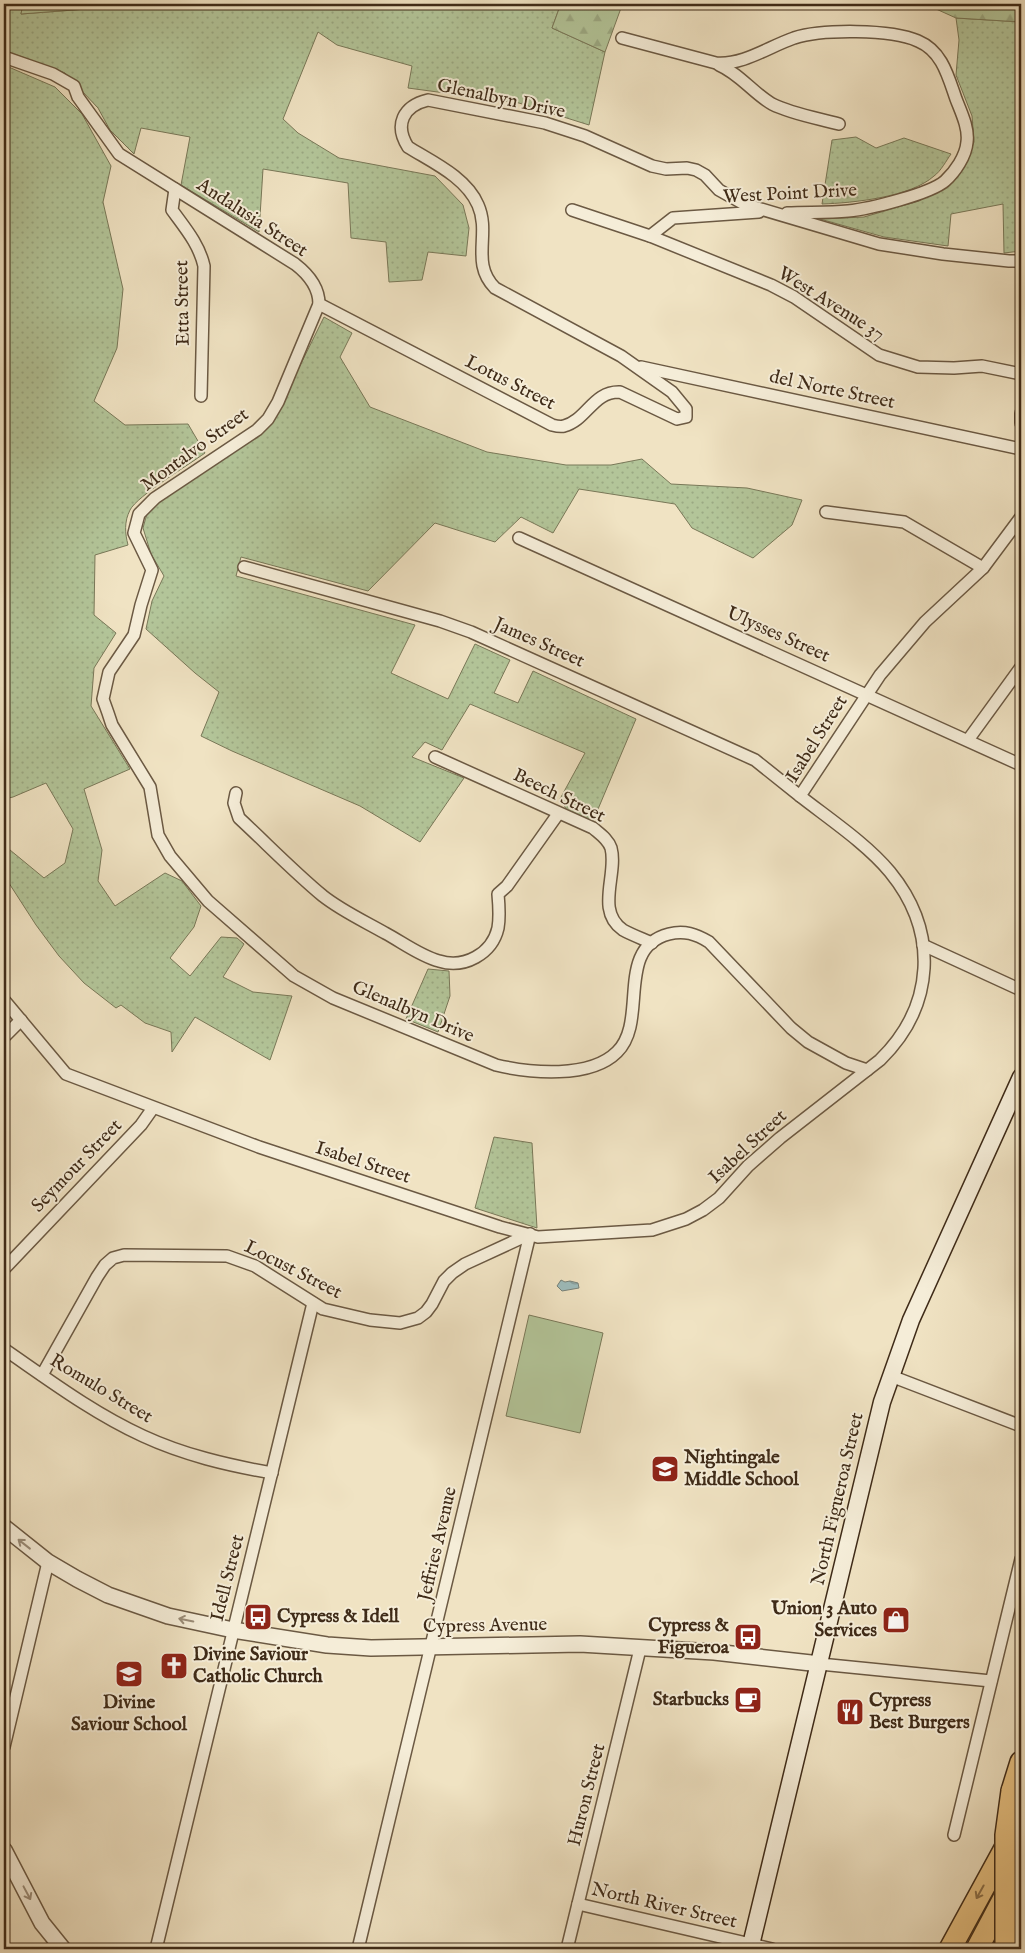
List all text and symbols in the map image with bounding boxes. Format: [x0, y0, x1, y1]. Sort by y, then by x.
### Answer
street label: Glenalbyn Drive [435, 74, 567, 124]
street label: Andalusia Street [191, 173, 312, 263]
street label: West Point Drive [722, 178, 858, 209]
street label: Etta Street [170, 259, 196, 346]
street label: West Avenue 37 [773, 262, 889, 346]
street label: Lotus Street [461, 350, 560, 416]
street label: del Norte Street [767, 365, 897, 415]
street label: Montalvo Street [136, 403, 254, 497]
street label: Ulysses Street [723, 602, 834, 669]
street label: James Street [488, 612, 589, 674]
street label: Isabel Street [781, 690, 854, 787]
street label: Beech Street [509, 763, 609, 829]
street label: Glenalbyn Drive [348, 975, 478, 1049]
street label: Isabel Street [704, 1104, 793, 1189]
street label: Seymour Street [26, 1114, 128, 1218]
street label: Isabel Street [312, 1136, 414, 1190]
street label: Locust Street [240, 1235, 346, 1305]
street label: Romulo Street [45, 1349, 157, 1429]
street label: North Figueroa Street [806, 1410, 870, 1588]
place label: Nightingale Middle School [683, 1446, 799, 1492]
school or university icon: Nightingale Middle School [650, 1454, 680, 1484]
street label: Jeffries Avenue [413, 1484, 463, 1606]
street label: Idell Street [206, 1532, 250, 1624]
one-way arrow [17, 1539, 31, 1549]
place label: Union 3 Auto Services [770, 1597, 877, 1643]
bus stop icon: Cypress & Idell [243, 1602, 273, 1632]
place label: Cypress & Idell [277, 1605, 400, 1629]
shop icon: Union 3 Auto Services [881, 1605, 911, 1635]
street label: Cypress Avenue [423, 1613, 548, 1639]
place label: Cypress & Figueroa [648, 1614, 730, 1660]
one-way arrow [178, 1615, 194, 1624]
bus stop icon: Cypress & Figueroa [733, 1622, 763, 1652]
place label: Divine Saviour Catholic Church [193, 1643, 324, 1689]
church icon: Divine Saviour Catholic Church [159, 1651, 189, 1681]
school or university icon: Divine Saviour School [114, 1659, 144, 1689]
cafe icon: Starbucks [733, 1685, 763, 1715]
place label: Starbucks [653, 1688, 729, 1712]
place label: Cypress Best Burgers [869, 1689, 970, 1735]
place label: Divine Saviour School [71, 1691, 188, 1737]
restaurant icon: Cypress Best Burgers [835, 1697, 865, 1727]
street label: Huron Street [563, 1741, 611, 1849]
street label: North River Street [589, 1878, 740, 1935]
one-way arrow [975, 1884, 985, 1899]
one-way arrow [23, 1885, 32, 1900]

